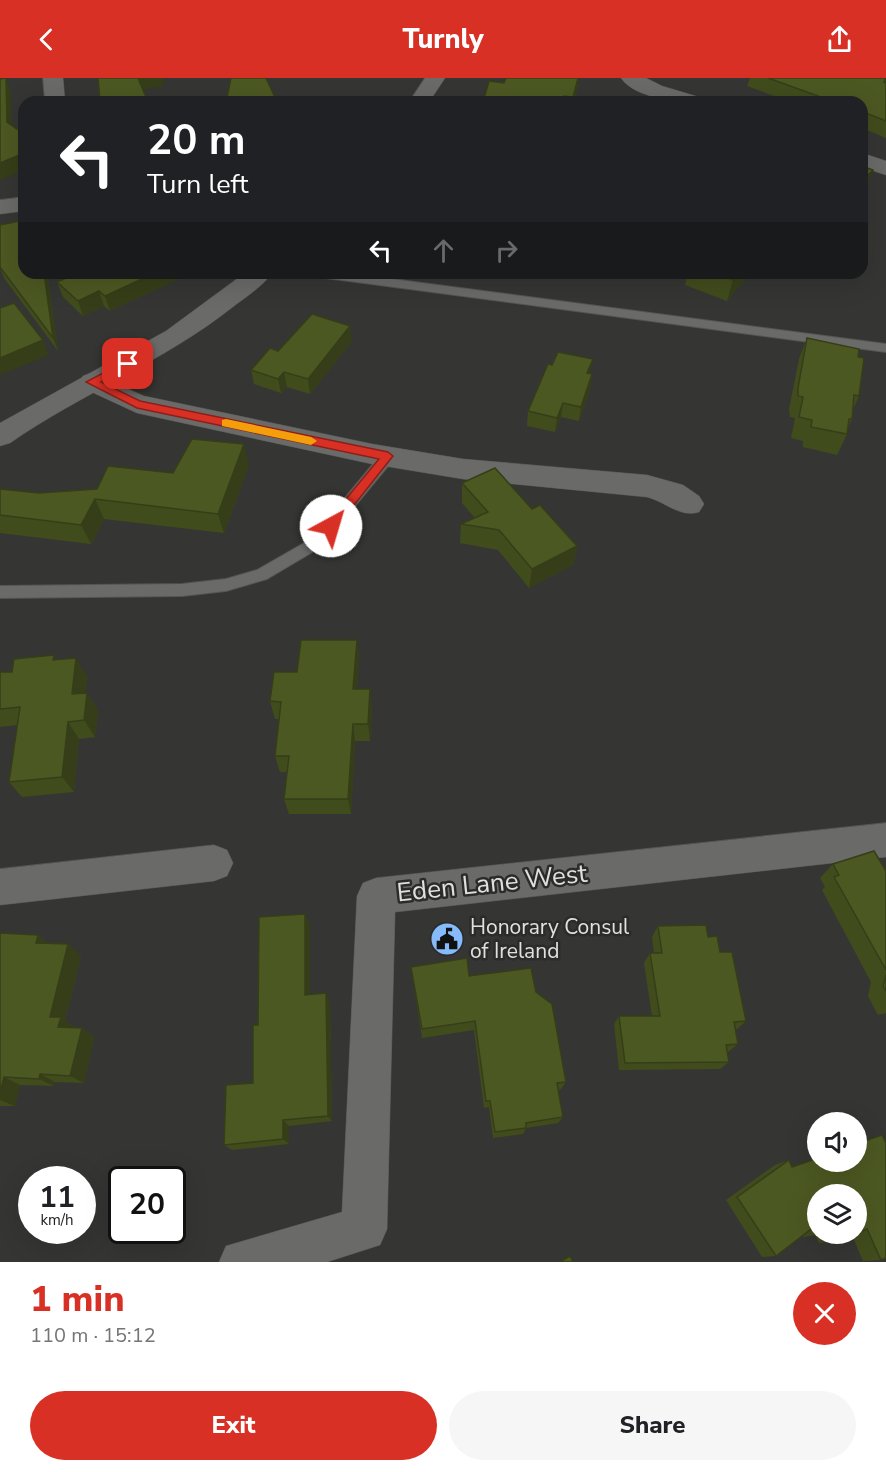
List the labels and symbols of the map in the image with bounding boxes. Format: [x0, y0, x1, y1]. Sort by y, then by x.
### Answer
pin [102, 338, 153, 389]
position arrow [299, 494, 363, 558]
street label: Eden Lane West [395, 856, 590, 910]
place label: Honorary Consul of Ireland [470, 913, 630, 965]
public building icon: Honorary Consul of Ireland [429, 921, 465, 957]
speed limit sign: 20 [108, 1166, 186, 1244]

